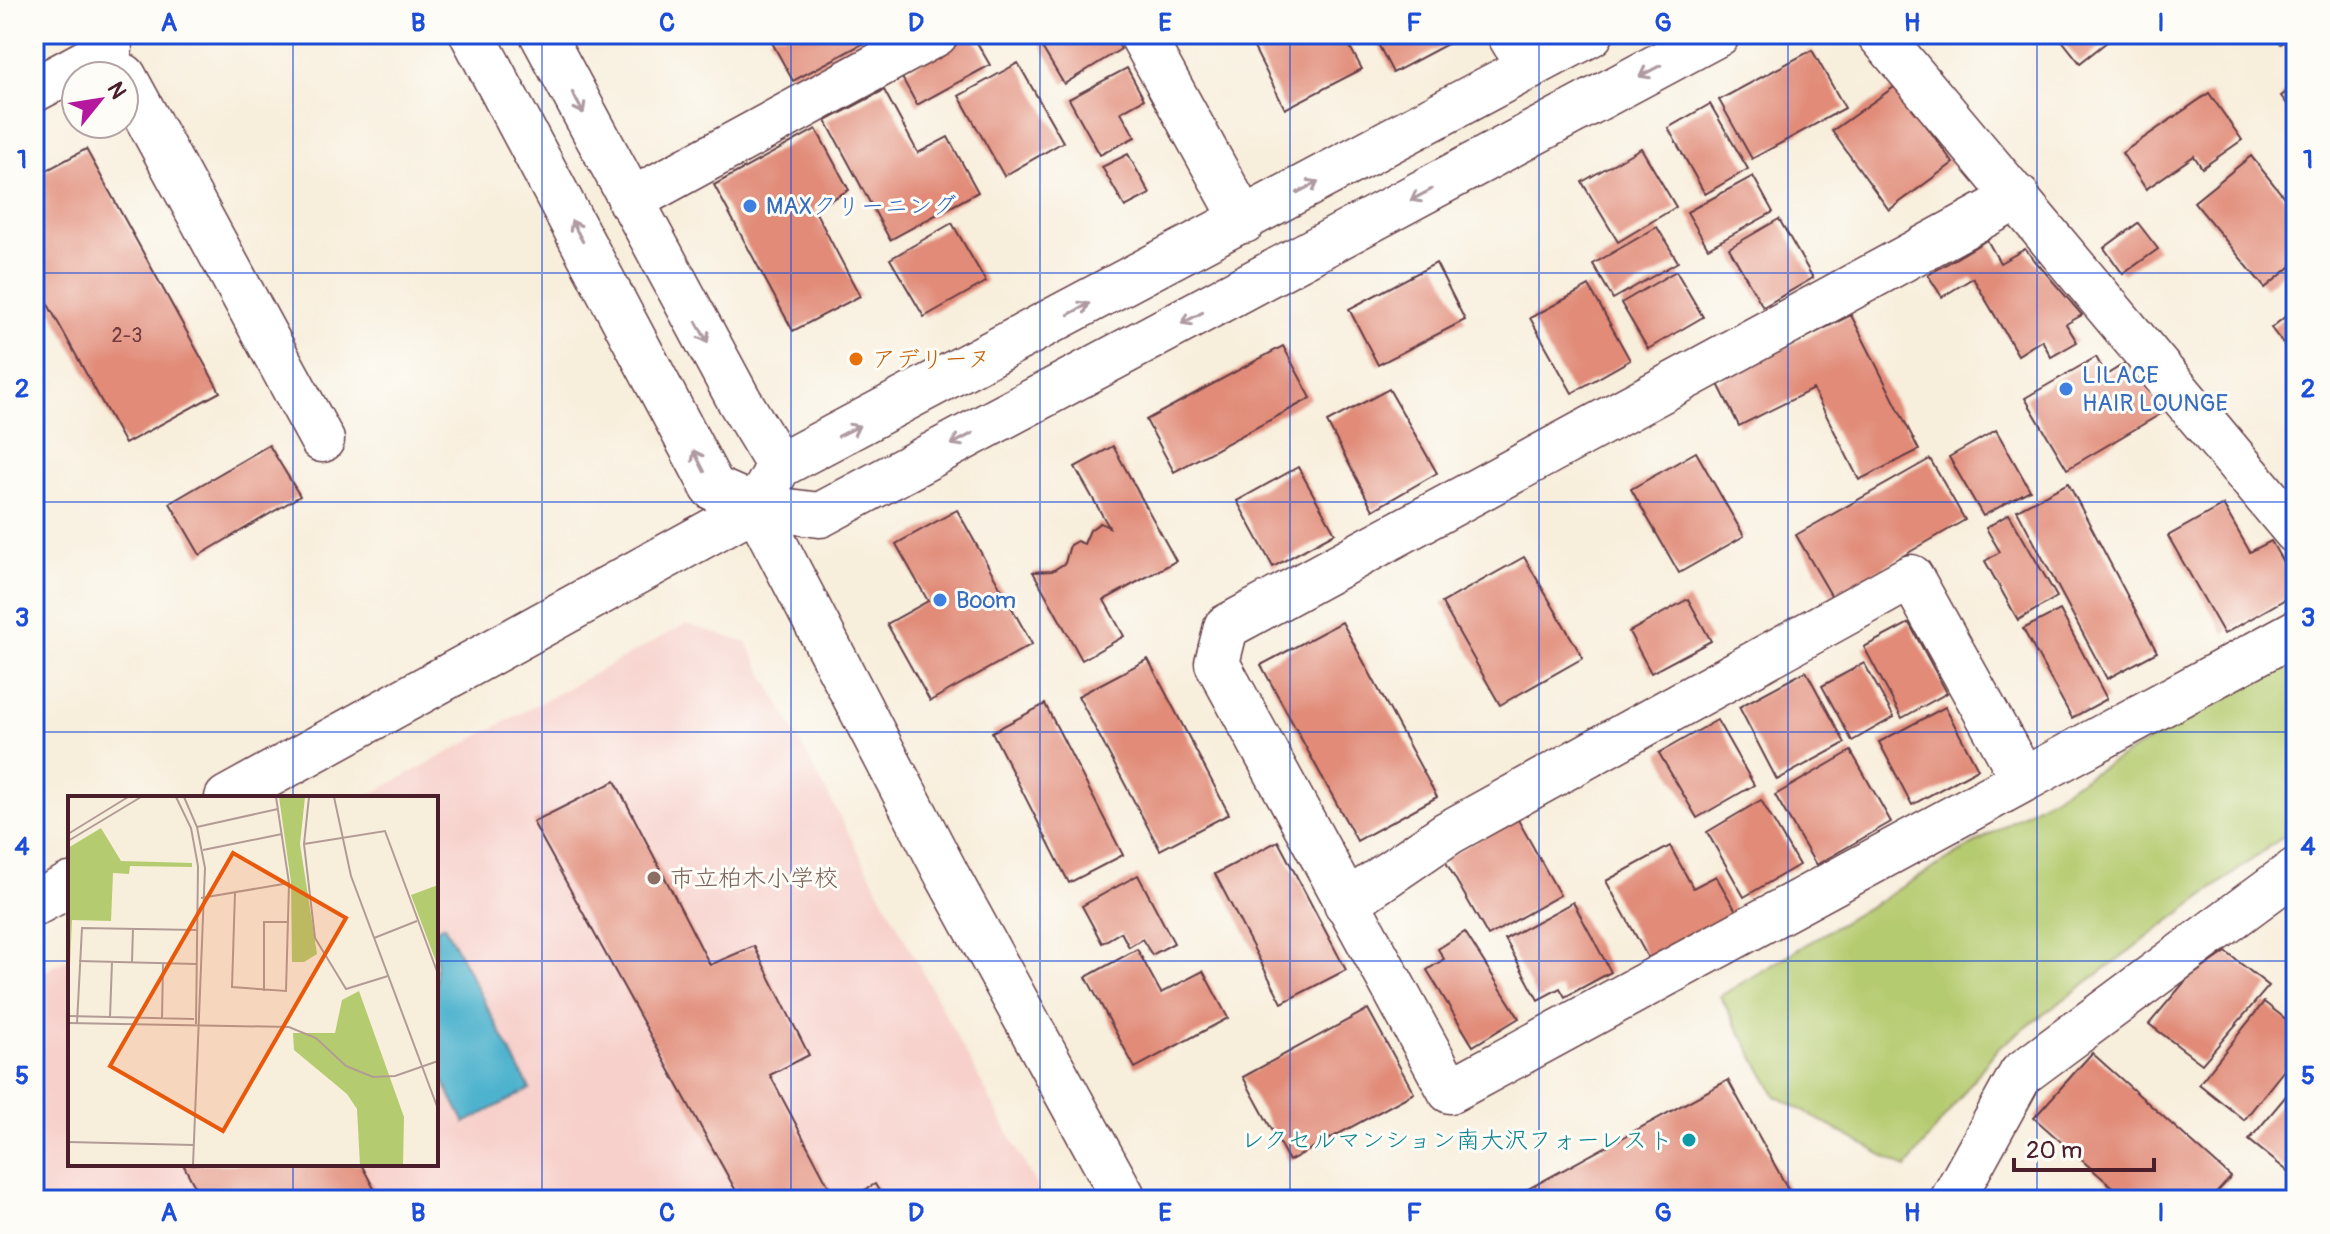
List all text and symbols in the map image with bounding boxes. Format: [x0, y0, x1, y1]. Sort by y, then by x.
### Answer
text: A [161, 7, 178, 39]
text: B [411, 7, 425, 39]
text: C [659, 7, 675, 39]
text: D [908, 7, 924, 39]
text: E [1158, 7, 1172, 39]
text: F [1406, 7, 1422, 39]
text: G [1654, 7, 1672, 39]
text: H [1904, 7, 1920, 39]
text: I [2157, 7, 2165, 39]
north arrow [60, 60, 140, 140]
one-way arrow [1639, 63, 1662, 79]
text: N [101, 77, 132, 104]
one-way arrow [571, 91, 587, 114]
text: 1 [17, 144, 27, 176]
text: 1 [2303, 144, 2313, 176]
one-way arrow [1296, 179, 1320, 194]
one-way arrow [1410, 188, 1434, 203]
place label: MAXクリーニング [766, 192, 956, 221]
marker: MAXクリーニング [741, 197, 759, 215]
one-way arrow [568, 220, 584, 243]
one-way arrow [1066, 301, 1090, 317]
one-way arrow [1181, 310, 1204, 326]
one-way arrow [695, 319, 710, 343]
house number: 2-3 [112, 323, 142, 348]
place label: アデリーヌ [872, 345, 991, 374]
marker: アデリーヌ [847, 350, 865, 368]
place label: LILACE HAIR LOUNGE [2082, 361, 2228, 418]
text: 2 [15, 373, 29, 405]
text: 2 [2301, 373, 2315, 405]
marker: LILACE HAIR LOUNGE [2057, 380, 2075, 398]
one-way arrow [837, 423, 861, 438]
one-way arrow [951, 432, 975, 448]
one-way arrow [690, 449, 706, 473]
place label: Boom [956, 586, 1016, 615]
marker: Boom [931, 591, 949, 609]
text: 3 [15, 602, 29, 634]
text: 3 [2301, 602, 2315, 634]
inset map [68, 796, 438, 1166]
text: 4 [14, 831, 30, 863]
text: 4 [2300, 831, 2316, 863]
place label: 市立柏木小学校 [670, 864, 838, 893]
marker: 市立柏木小学校 [645, 869, 663, 887]
text: 5 [15, 1060, 29, 1092]
text: 5 [2301, 1060, 2315, 1092]
scale bar [2014, 1122, 2154, 1172]
place label: レクセルマンション南大沢フォーレスト [1241, 1126, 1673, 1155]
marker: レクセルマンション南大沢フォーレスト [1680, 1131, 1698, 1149]
text: 20 m [2026, 1136, 2082, 1165]
text: A [161, 1197, 178, 1229]
text: B [411, 1197, 425, 1229]
text: C [659, 1197, 675, 1229]
text: D [908, 1197, 924, 1229]
text: E [1158, 1197, 1172, 1229]
text: F [1406, 1197, 1422, 1229]
text: G [1654, 1197, 1672, 1229]
text: H [1904, 1197, 1920, 1229]
text: I [2157, 1197, 2165, 1229]

